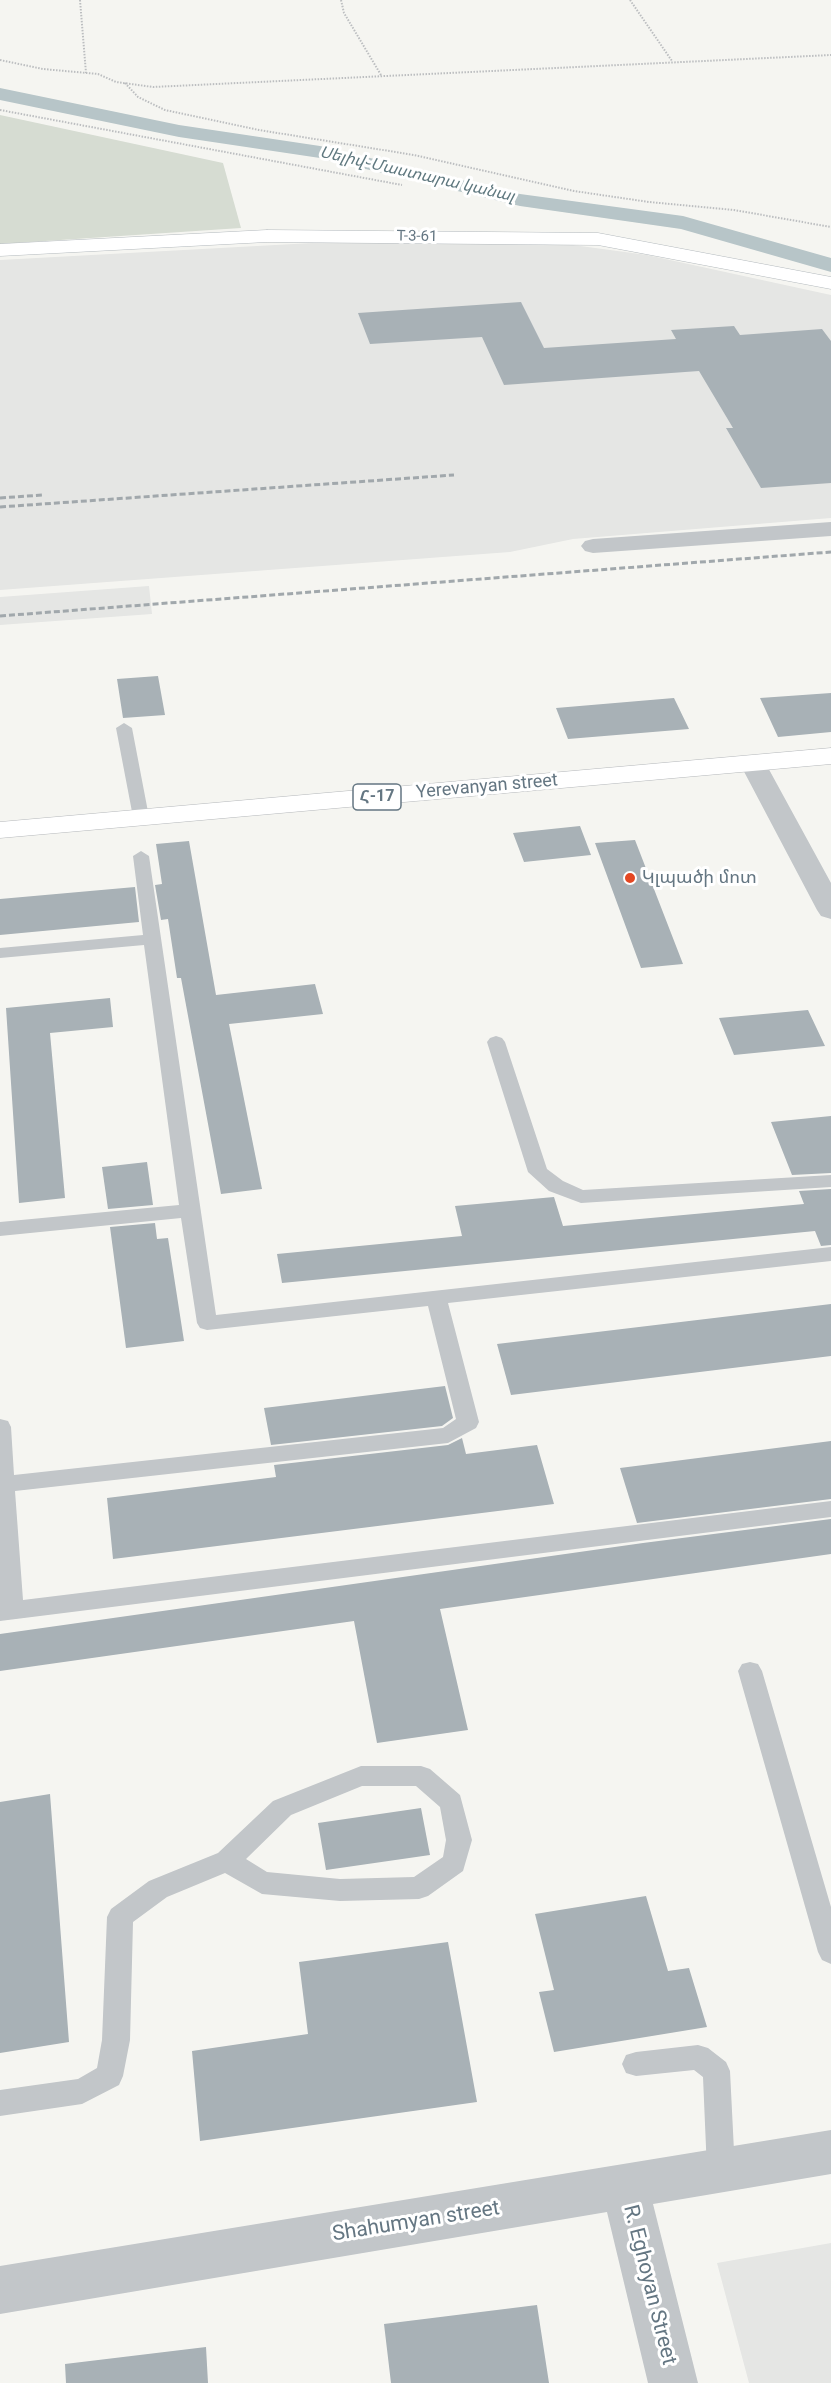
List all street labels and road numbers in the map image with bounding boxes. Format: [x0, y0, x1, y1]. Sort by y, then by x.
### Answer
street label: T-3-61 [396, 228, 438, 246]
street label: Yerevanyan street [415, 770, 559, 804]
road number: Հ-17 [353, 784, 401, 810]
street label: Shahumyan street [331, 2196, 501, 2248]
street label: R. Eghoyan Street [617, 2202, 681, 2368]

